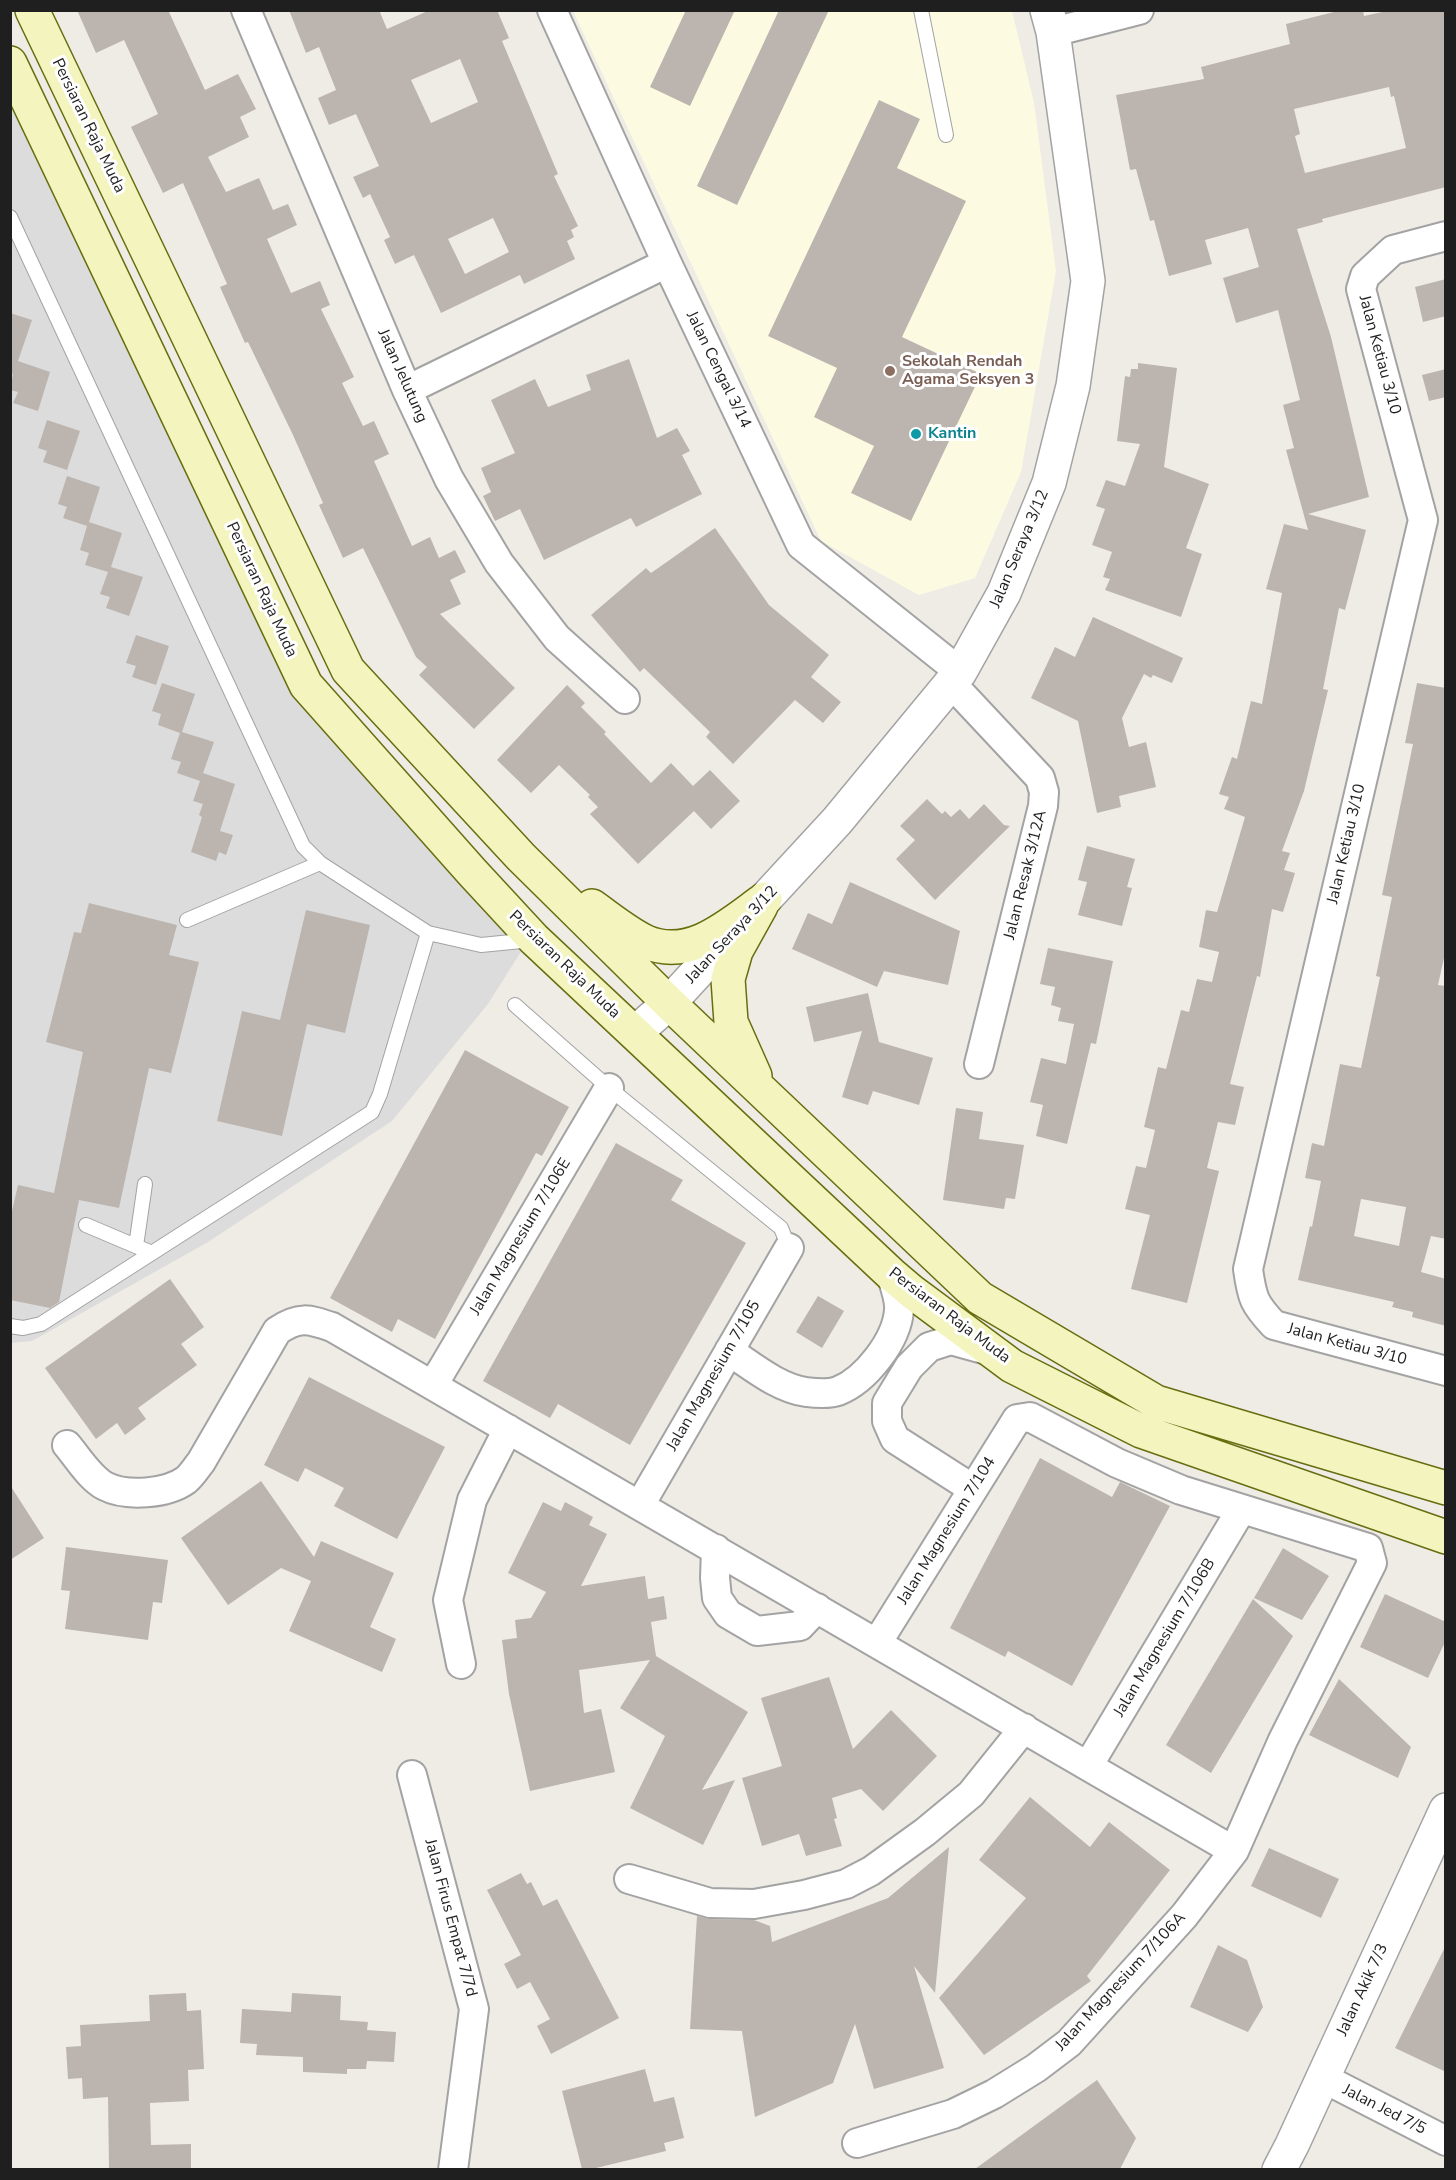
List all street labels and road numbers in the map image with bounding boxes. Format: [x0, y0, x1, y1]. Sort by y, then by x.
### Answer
street label: Persiaran Raja Muda [47, 56, 129, 196]
street label: Jalan Ketiau 3/10 [1354, 293, 1404, 417]
street label: Jalan Cengal 3/14 [681, 308, 755, 432]
street label: Jalan Jelutung [373, 326, 431, 426]
street label: Jalan Seraya 3/12 [986, 487, 1054, 611]
street label: Persiaran Raja Muda [221, 519, 301, 661]
street label: Jalan Ketiau 3/10 [1324, 782, 1370, 906]
street label: Jalan Resak 3/12A [1001, 808, 1051, 942]
street label: Jalan Seraya 3/12 [682, 882, 782, 988]
street label: Persiaran Raja Muda [504, 907, 624, 1023]
street label: Jalan Magnesium 7/106E [467, 1155, 575, 1319]
street label: Persiaran Raja Muda [884, 1264, 1014, 1368]
street label: Jalan Magnesium 7/105 [663, 1297, 765, 1455]
street label: Jalan Ketiau 3/10 [1285, 1320, 1409, 1370]
street label: Jalan Magnesium 7/104 [894, 1454, 1000, 1608]
street label: Jalan Magnesium 7/106B [1110, 1555, 1220, 1721]
street label: Jalan Firus Empat 7/7d [420, 1837, 480, 1999]
street label: Jalan Magnesium 7/106A [1052, 1909, 1190, 2055]
street label: Jalan Akik 7/3 [1333, 1941, 1393, 2039]
street label: Jalan Jed 7/5 [1339, 2081, 1429, 2139]

